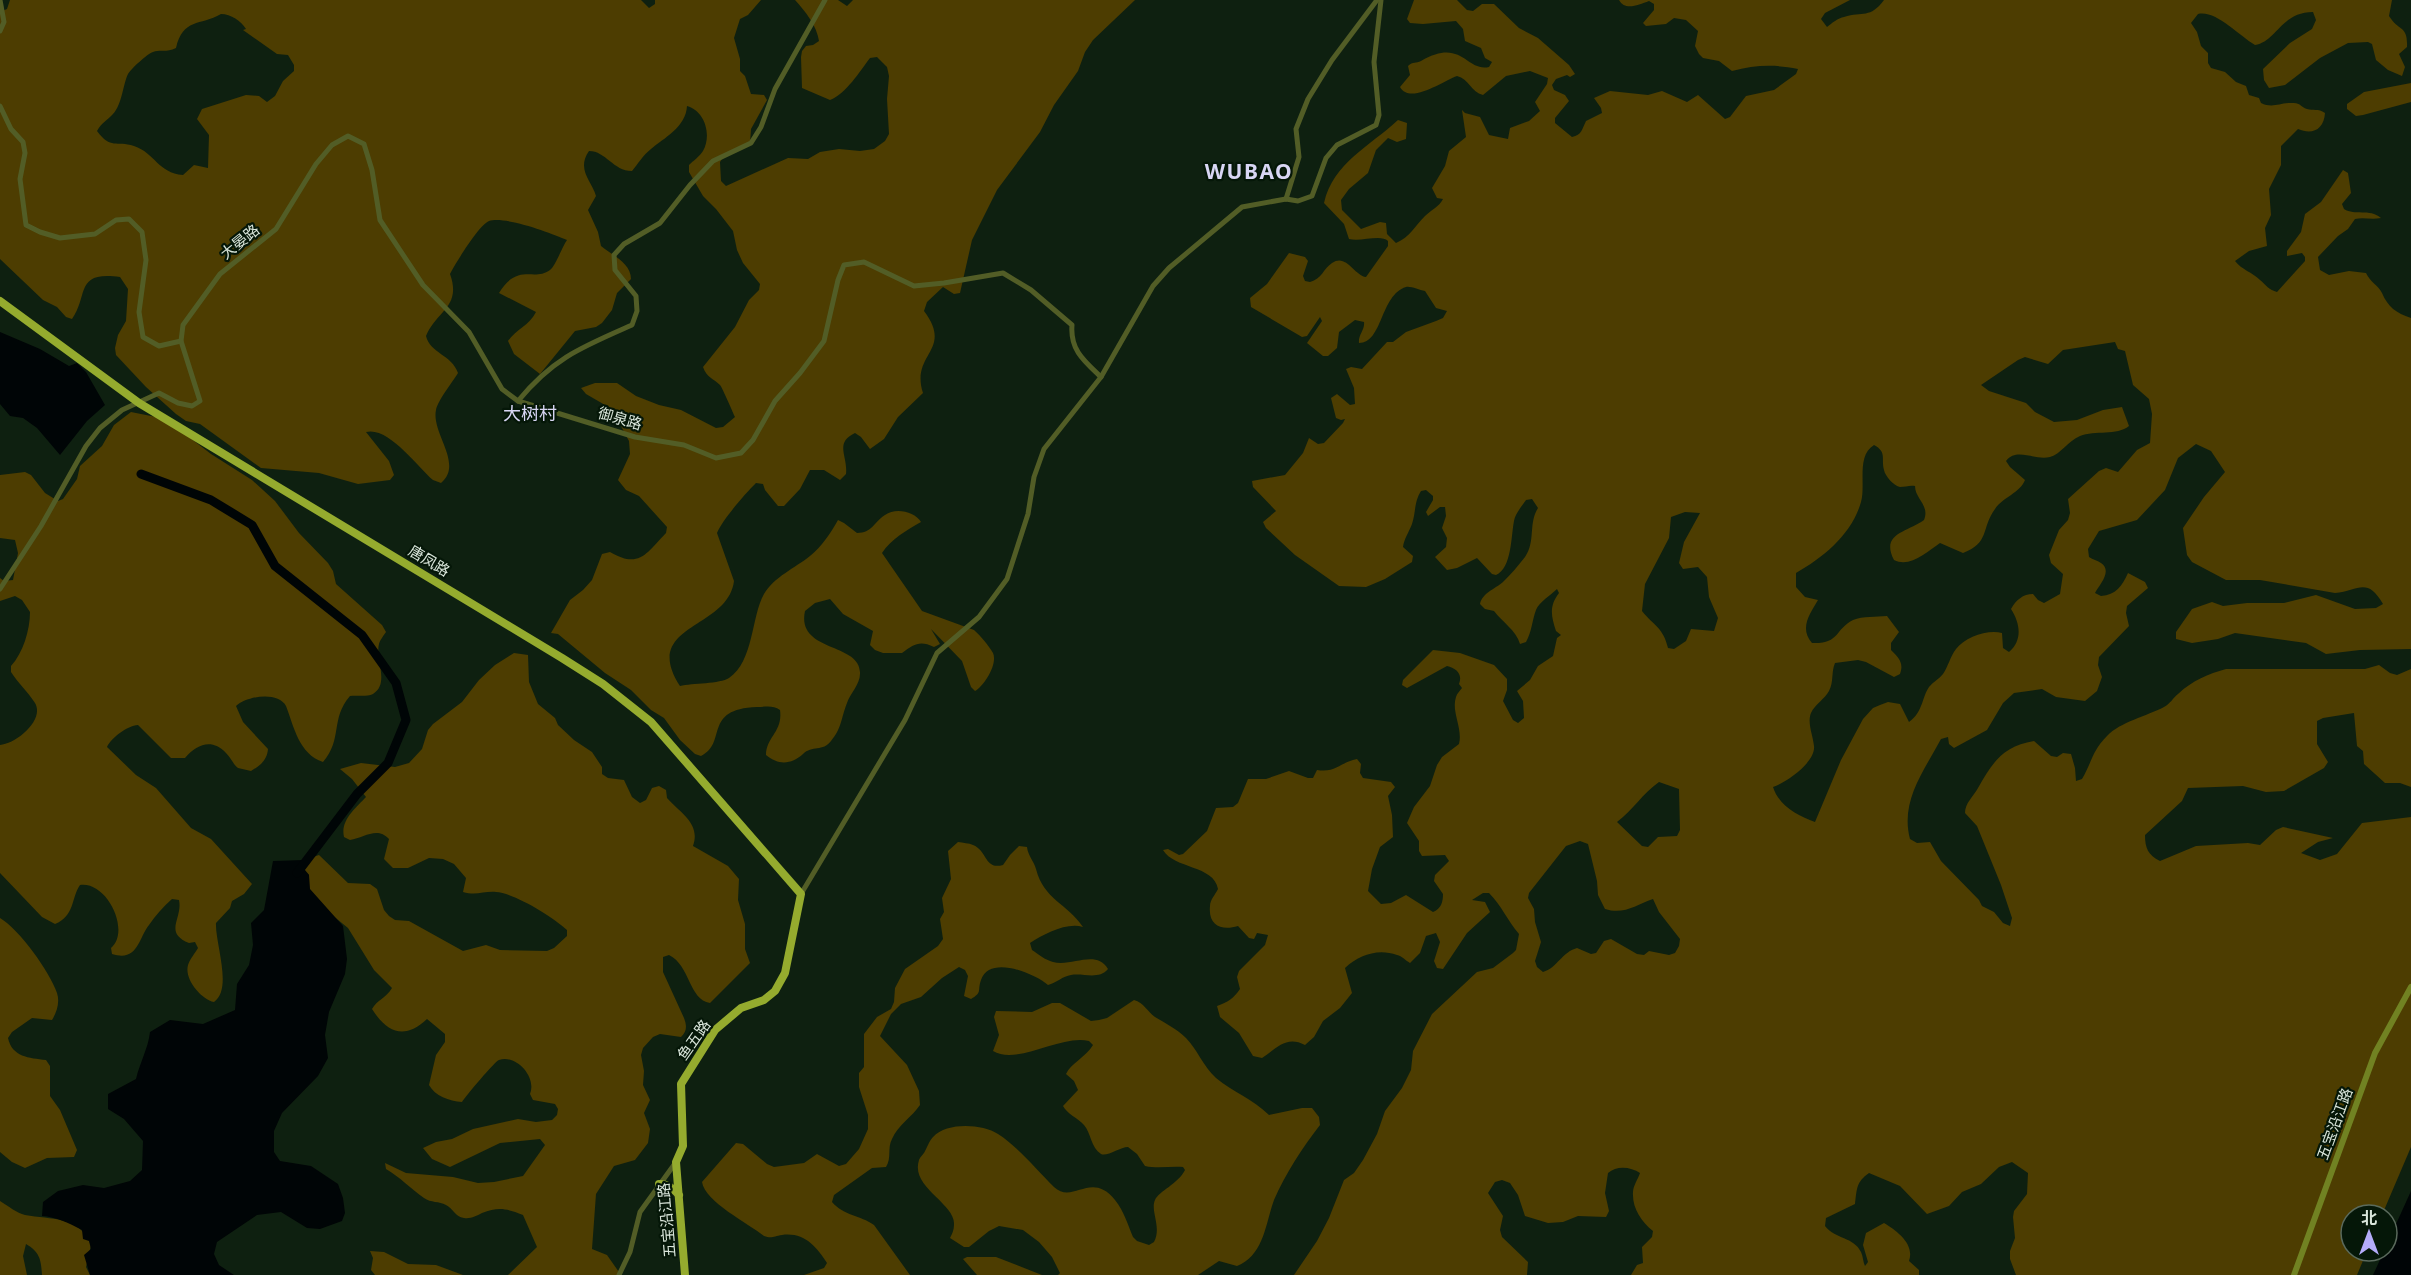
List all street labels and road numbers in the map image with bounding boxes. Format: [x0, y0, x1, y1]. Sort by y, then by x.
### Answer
street label: 大晏路 [216, 219, 263, 263]
street label: 御泉路 [596, 402, 645, 434]
street label: 唐凤路 [405, 540, 454, 580]
street label: 鱼五路 [672, 1015, 714, 1064]
street label: 五宝沿江路 [2312, 1085, 2356, 1162]
street label: 五宝沿江路 [653, 1182, 679, 1258]

